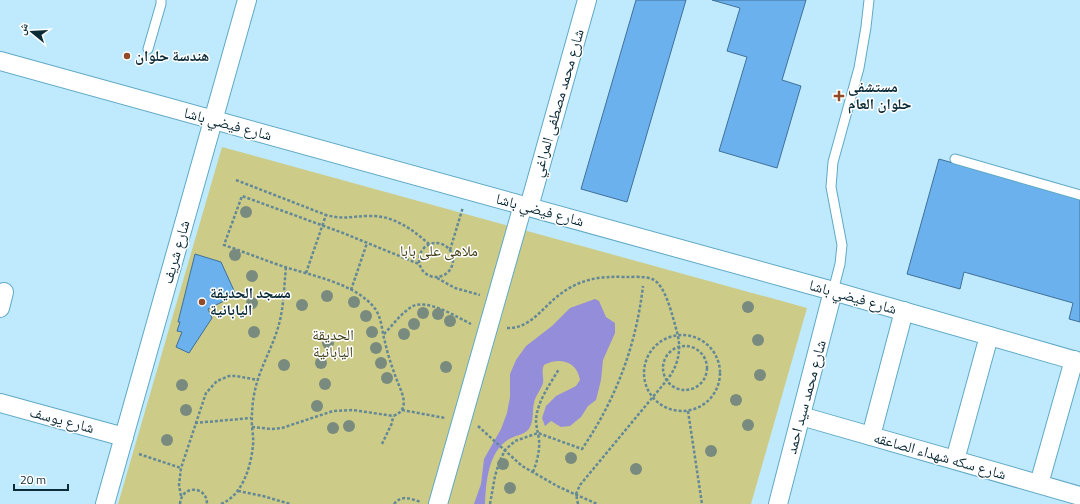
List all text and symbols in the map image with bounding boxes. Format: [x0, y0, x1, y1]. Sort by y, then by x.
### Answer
north arrow [12, 12, 52, 52]
text: ش [13, 21, 32, 37]
street label: شارع محمد مصطفى المراغي [525, 26, 590, 180]
place label: هندسة حلوان [135, 44, 209, 67]
marker: هندسة حلوان [122, 51, 132, 61]
place label: مستشفى حلوان العام [848, 75, 912, 115]
marker: مستشفى حلوان العام [833, 90, 845, 102]
street label: شارع فيضي باشا [181, 101, 275, 147]
street label: شارع فيضي باشا [493, 187, 587, 233]
street label: شارع شريف [155, 217, 196, 286]
park label: ملاهى على بابا [400, 239, 478, 262]
street label: شارع فيضي باشا [806, 273, 900, 321]
place label: مسجد الحديقة اليابانية [210, 281, 291, 321]
marker: مسجد الحديقة اليابانية [197, 297, 207, 307]
park label: الحديقة اليابانية [312, 323, 354, 363]
street label: شارع محمد سيد احمد [779, 337, 832, 457]
street label: شارع يوسف [27, 400, 97, 439]
street label: شارع سكه شهداء الصاعقه [871, 426, 1009, 486]
scale bar [14, 466, 68, 492]
text: 20 m [20, 470, 46, 489]

